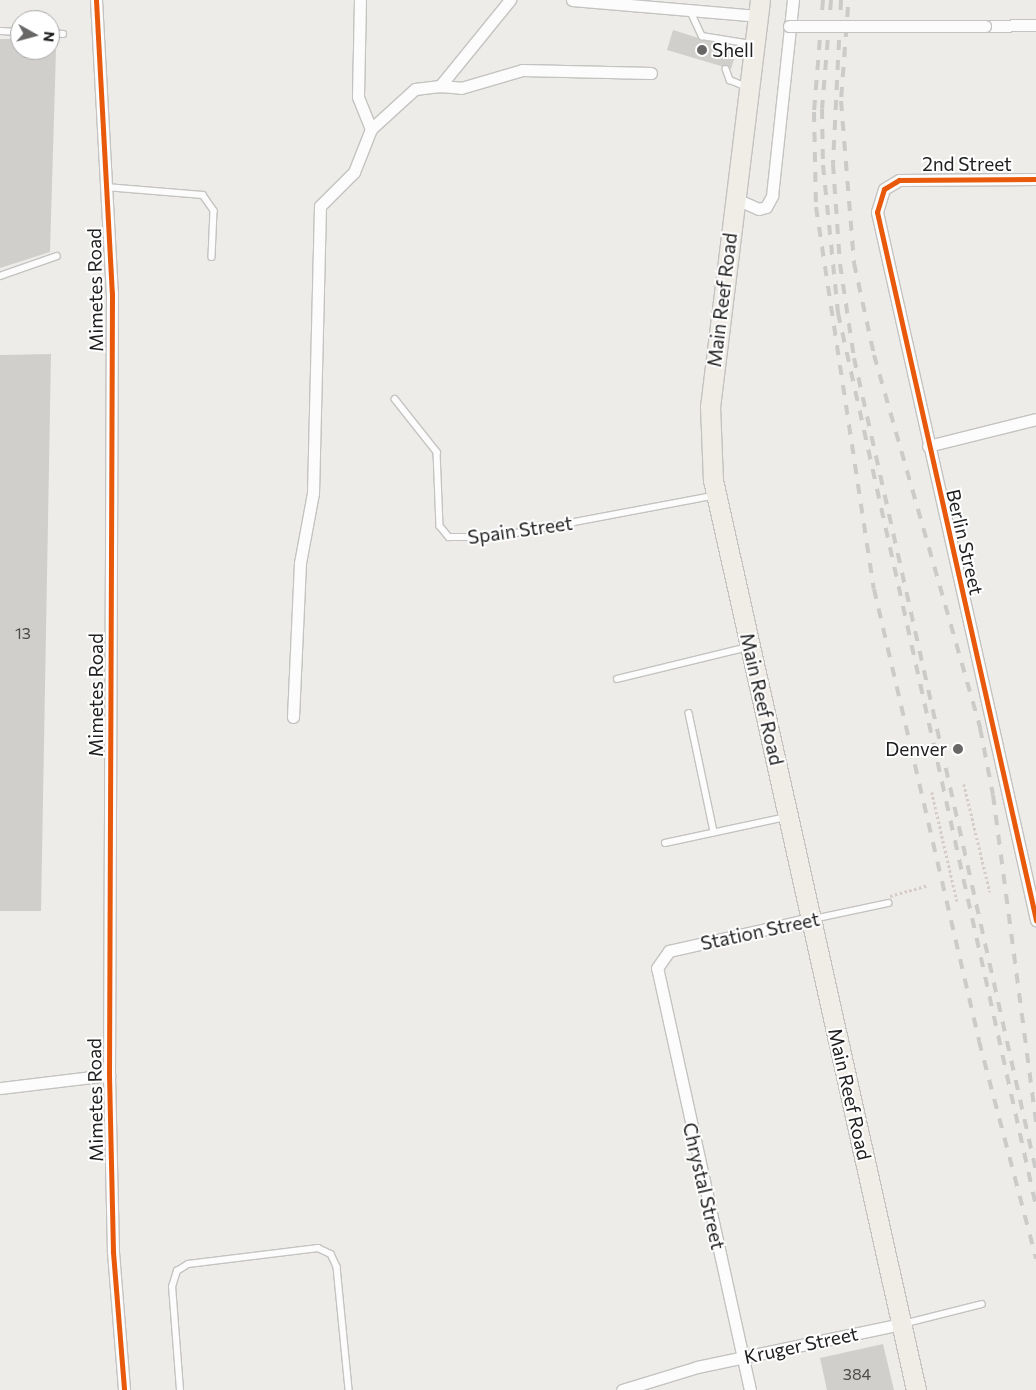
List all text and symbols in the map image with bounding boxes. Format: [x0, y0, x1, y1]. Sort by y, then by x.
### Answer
north arrow [10, 10, 60, 60]
text: N [40, 31, 58, 43]
place label: Shell [712, 39, 754, 61]
marker: Shell [696, 44, 708, 56]
street label: 2nd Street [922, 153, 1012, 175]
street label: Mimetes Road [83, 228, 107, 352]
street label: Main Reef Road [702, 232, 742, 368]
street label: Berlin Street [942, 487, 988, 597]
street label: Spain Street [466, 511, 574, 549]
house number: 13 [15, 623, 31, 643]
street label: Main Reef Road [736, 631, 788, 767]
street label: Mimetes Road [85, 633, 107, 757]
place label: Denver [885, 738, 947, 760]
marker: Denver [951, 742, 965, 756]
street label: Station Street [698, 907, 822, 955]
street label: Main Reef Road [824, 1026, 876, 1162]
street label: Mimetes Road [83, 1038, 107, 1162]
street label: Chrystal Street [678, 1120, 730, 1252]
street label: Kruger Street [742, 1322, 860, 1368]
house number: 384 [843, 1364, 871, 1384]

